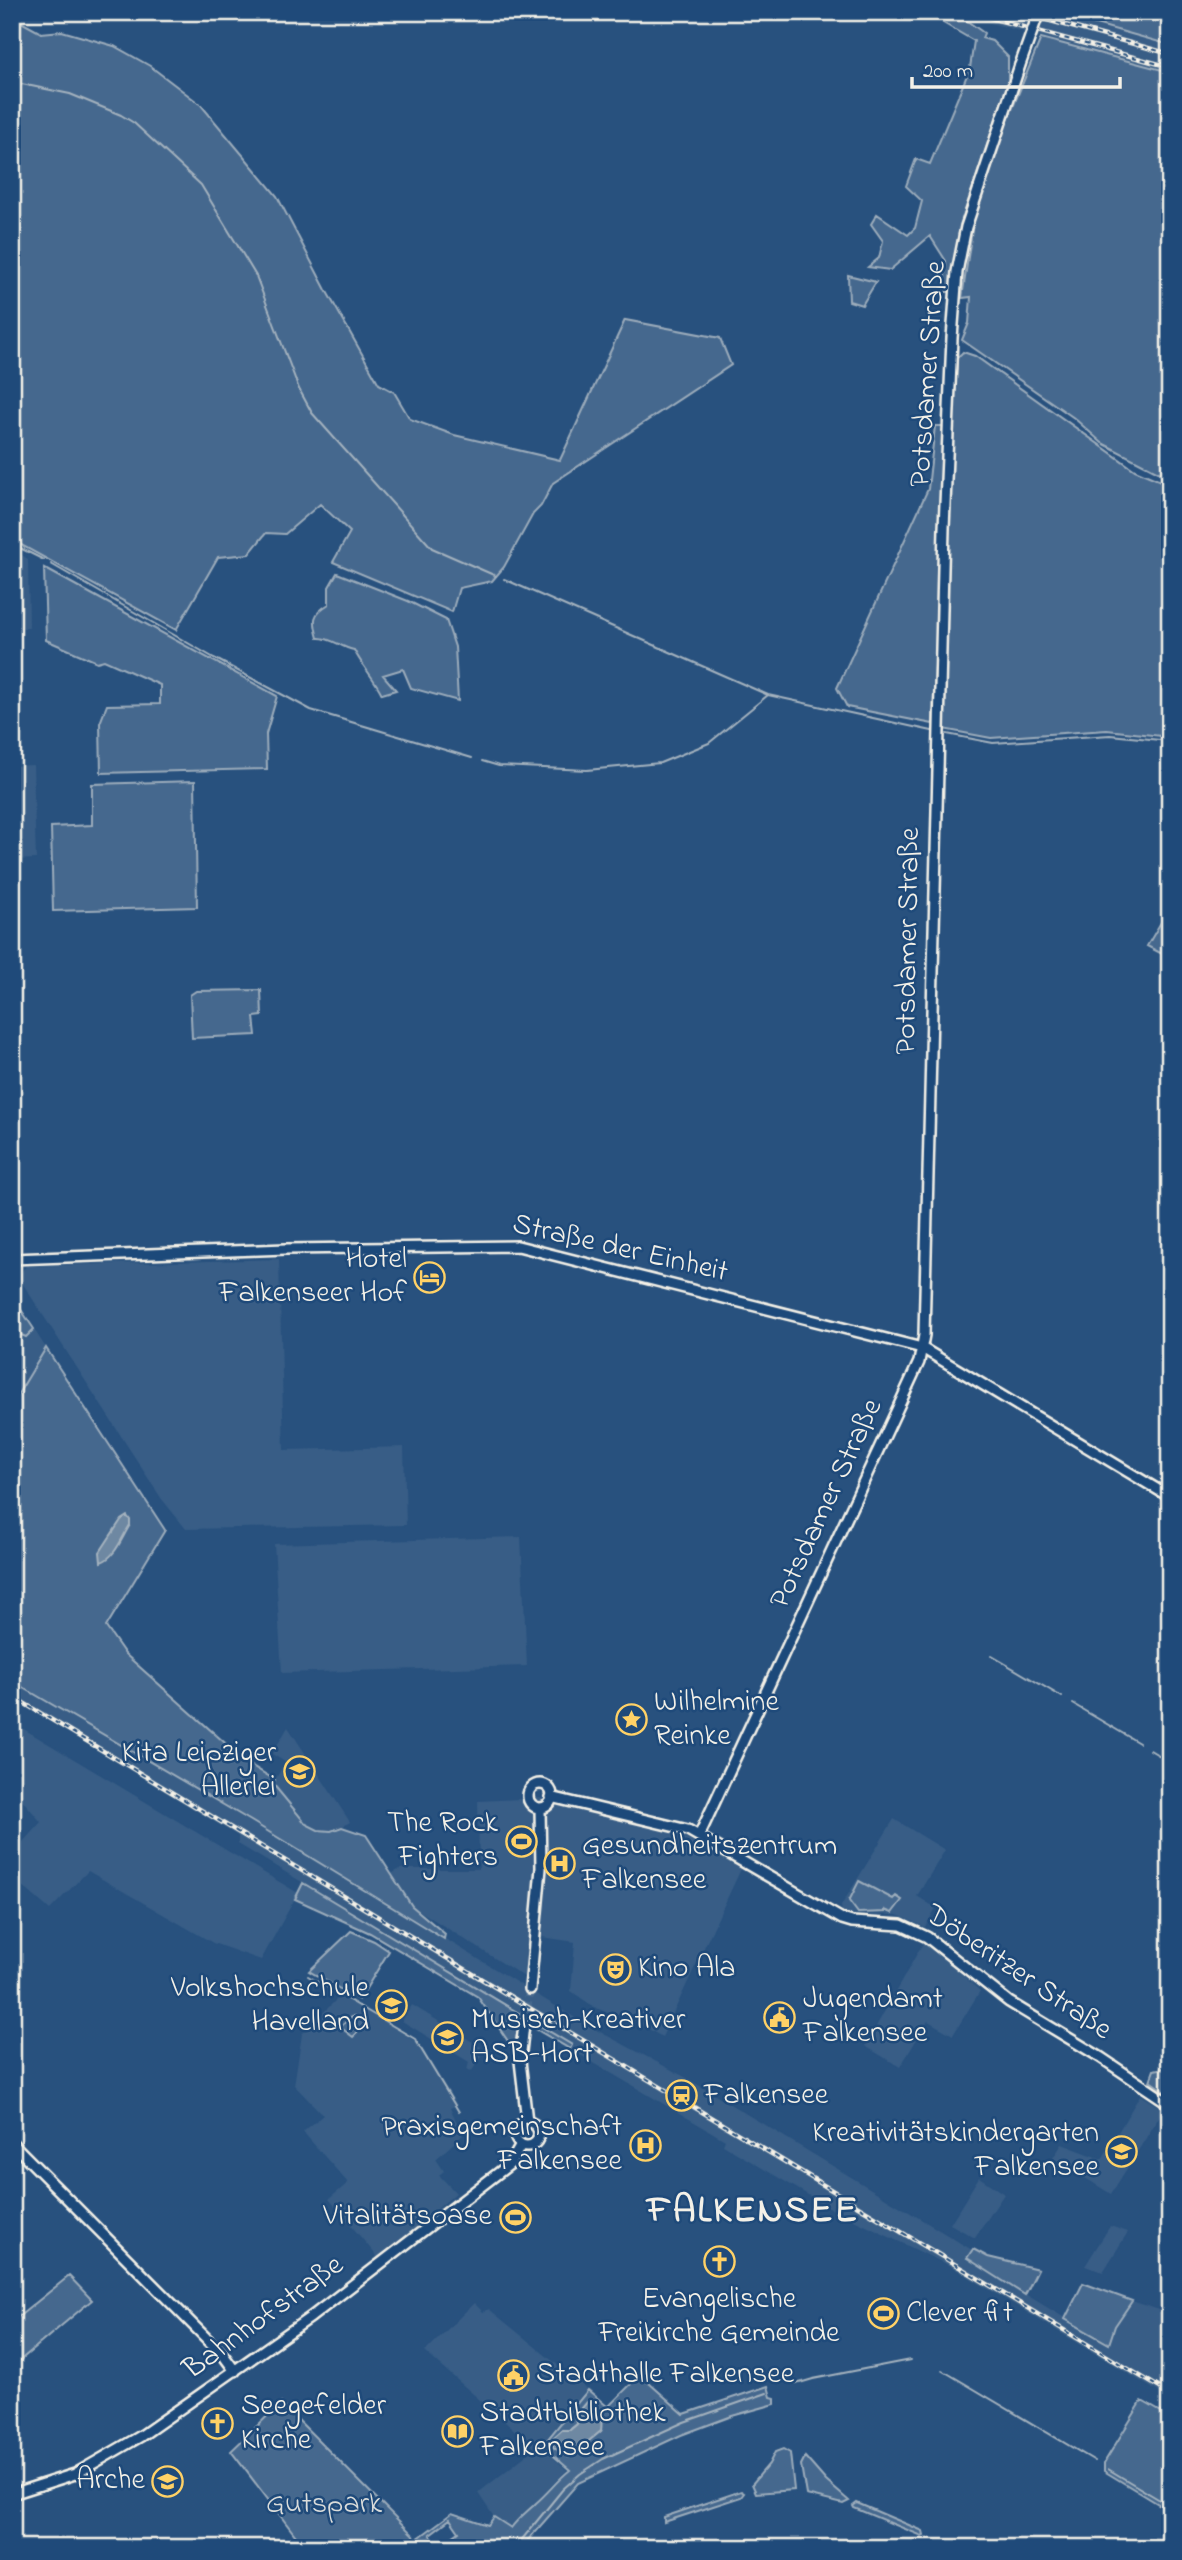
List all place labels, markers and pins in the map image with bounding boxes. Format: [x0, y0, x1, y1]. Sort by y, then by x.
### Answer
place label: Hotel Falkenseer Hof [218, 1238, 407, 1316]
hotel icon: Hotel Falkenseer Hof [413, 1260, 447, 1294]
place label: Wilhelmine Reinke [654, 1681, 779, 1759]
place icon: Wilhelmine Reinke [614, 1703, 648, 1737]
place label: Kita Leipziger Allerlei [122, 1732, 277, 1810]
school or university icon: Kita Leipziger Allerlei [282, 1754, 316, 1788]
place label: The Rock Fighters [387, 1802, 499, 1880]
sports icon: The Rock Fighters [504, 1824, 538, 1858]
place label: Gesundheitszentrum Falkensee [581, 1825, 837, 1903]
hospital icon: Gesundheitszentrum Falkensee [542, 1847, 576, 1881]
place label: Kino Ala [638, 1947, 736, 1991]
theatre icon: Kino Ala [598, 1952, 632, 1986]
place label: Volkshochschule Havelland [170, 1967, 370, 2045]
place label: Jugendamt Falkensee [802, 1978, 943, 2056]
school or university icon: Volkshochschule Havelland [375, 1989, 409, 2023]
place label: Musisch-Kreativer ASB-Hort [471, 1999, 686, 2077]
public building icon: Jugendamt Falkensee [763, 2000, 797, 2034]
school or university icon: Musisch-Kreativer ASB-Hort [431, 2021, 465, 2055]
place label: Falkensee [703, 2074, 829, 2118]
station icon: Falkensee [664, 2079, 698, 2113]
place label: Praxisgemeinschaft Falkensee [381, 2106, 623, 2184]
place label: Kreativitätskindergarten Falkensee [812, 2112, 1100, 2190]
hospital icon: Praxisgemeinschaft Falkensee [628, 2128, 662, 2162]
school or university icon: Kreativitätskindergarten Falkensee [1105, 2134, 1139, 2168]
place label: Vitalitätsoase [322, 2195, 493, 2239]
sports icon: Vitalitätsoase [498, 2200, 532, 2234]
church icon: Evangelische Freikirche Gemeinde [702, 2245, 736, 2279]
place label: Evangelische Freikirche Gemeinde [598, 2278, 840, 2356]
place label: Clever fit [906, 2292, 1013, 2336]
sports icon: Clever fit [866, 2297, 900, 2331]
place label: Stadthalle Falkensee [536, 2353, 795, 2397]
public building icon: Stadthalle Falkensee [496, 2358, 530, 2392]
place label: Seegefelder Kirche [241, 2385, 387, 2463]
place label: Stadtbibliothek Falkensee [479, 2392, 666, 2470]
church icon: Seegefelder Kirche [201, 2407, 235, 2441]
library icon: Stadtbibliothek Falkensee [440, 2414, 474, 2448]
place label: Arche [76, 2459, 146, 2503]
school or university icon: Arche [151, 2464, 185, 2498]

